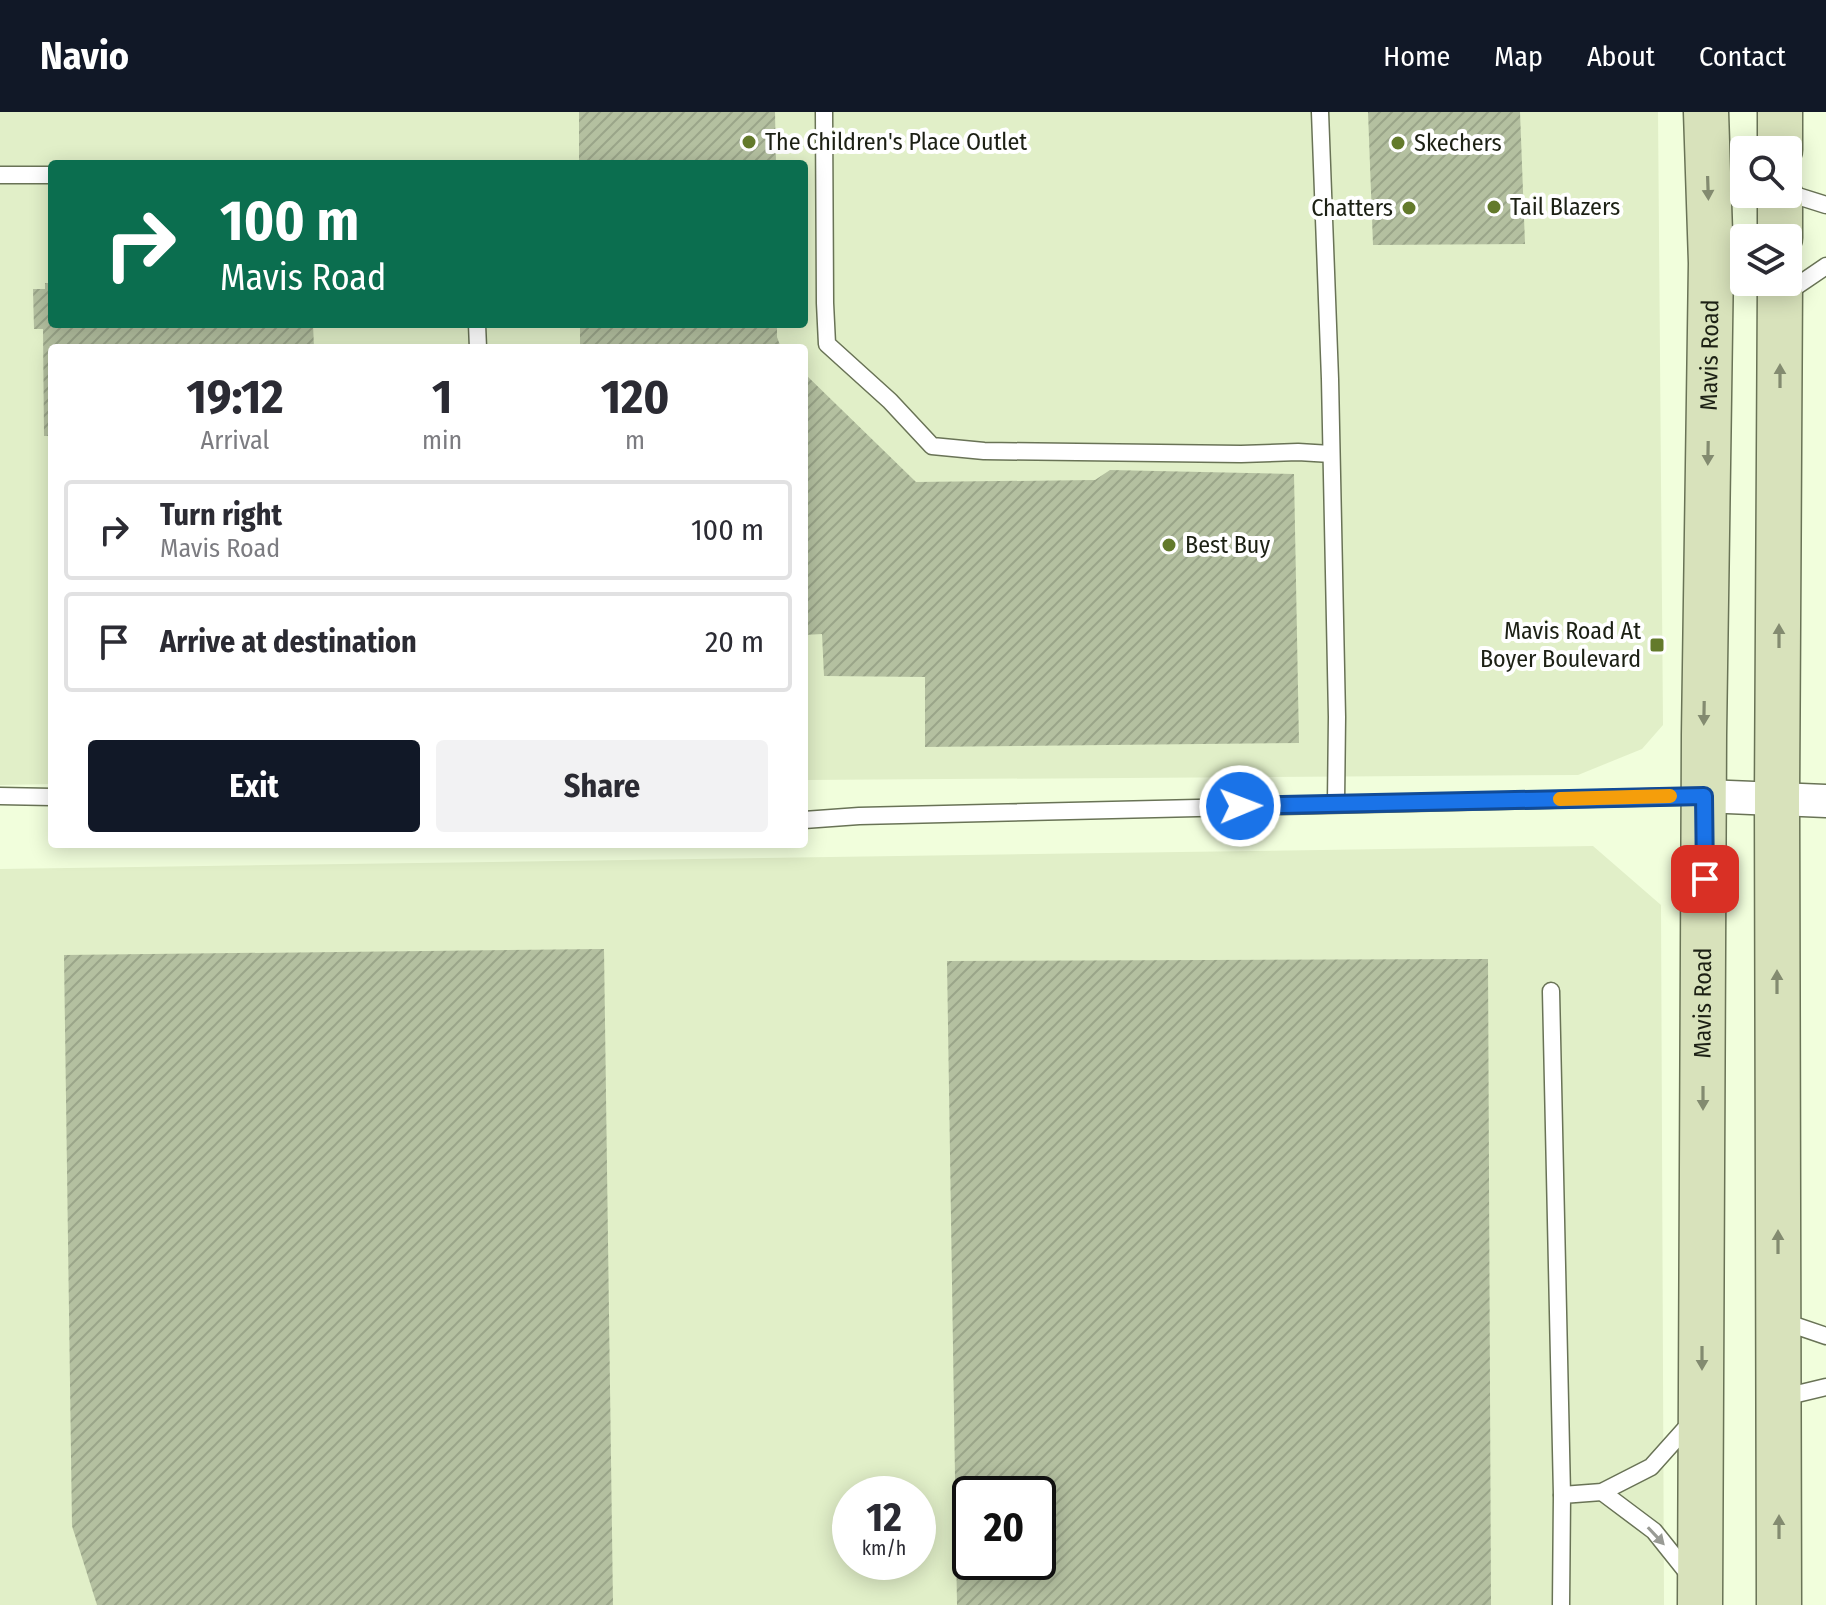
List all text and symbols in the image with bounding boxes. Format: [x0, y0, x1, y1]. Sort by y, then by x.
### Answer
text: Navio [40, 33, 129, 79]
text: Home [1383, 40, 1450, 73]
text: Map [1494, 40, 1543, 73]
text: About [1587, 40, 1655, 73]
text: Contact [1699, 40, 1786, 73]
place label: The Children's Place Outlet [765, 128, 1027, 156]
place label: Skechers [1414, 129, 1502, 157]
marker: The Children's Place Outlet [740, 133, 758, 151]
marker: Skechers [1389, 134, 1407, 152]
map controls [1730, 136, 1802, 296]
button: search [1730, 136, 1802, 208]
one-way arrow [1702, 176, 1715, 201]
text: 100 m [220, 188, 359, 255]
icon: right [88, 192, 192, 296]
place label: Tail Blazers [1510, 193, 1620, 221]
place label: Chatters [1311, 194, 1393, 222]
marker: Tail Blazers [1485, 198, 1503, 216]
marker: Chatters [1400, 199, 1418, 217]
button: layers [1730, 224, 1802, 296]
text: Mavis Road [220, 256, 386, 300]
street label: Mavis Road [1695, 299, 1724, 411]
one-way arrow [1774, 363, 1786, 388]
text: 19:12 [186, 368, 284, 426]
text: 1 [432, 368, 452, 426]
text: 120 [601, 368, 669, 426]
text: Arrival [201, 425, 269, 456]
text: min [422, 425, 462, 456]
text: m [625, 425, 645, 456]
one-way arrow [1702, 441, 1714, 466]
text: Turn right [160, 497, 282, 533]
icon: right [92, 508, 136, 552]
text: 100 m [691, 512, 764, 548]
place label: Best Buy [1185, 531, 1270, 559]
text: Mavis Road [160, 533, 280, 564]
marker: Best Buy [1160, 536, 1178, 554]
place label: Mavis Road At Boyer Boulevard [1480, 617, 1641, 673]
icon: arrive [92, 620, 136, 664]
one-way arrow [1772, 623, 1785, 648]
text: Arrive at destination [160, 624, 417, 660]
text: 20 m [705, 624, 764, 660]
marker: Mavis Road At Boyer Boulevard [1648, 636, 1666, 654]
one-way arrow [1698, 701, 1711, 726]
button: Exit [88, 740, 420, 832]
button: Share [436, 740, 768, 832]
position arrow [1198, 764, 1282, 848]
pin [1671, 845, 1739, 913]
icon: arrive [1683, 857, 1727, 901]
street label: Mavis Road [1689, 947, 1717, 1059]
one-way arrow [1771, 969, 1783, 994]
one-way arrow [1697, 1086, 1710, 1111]
one-way arrow [1772, 1229, 1784, 1254]
one-way arrow [1696, 1346, 1708, 1371]
speed limit sign: 20 [952, 1476, 1056, 1580]
text: 12 [866, 1494, 902, 1542]
one-way arrow [1773, 1514, 1785, 1539]
one-way arrow [1647, 1526, 1665, 1545]
text: km/h [862, 1536, 906, 1560]

